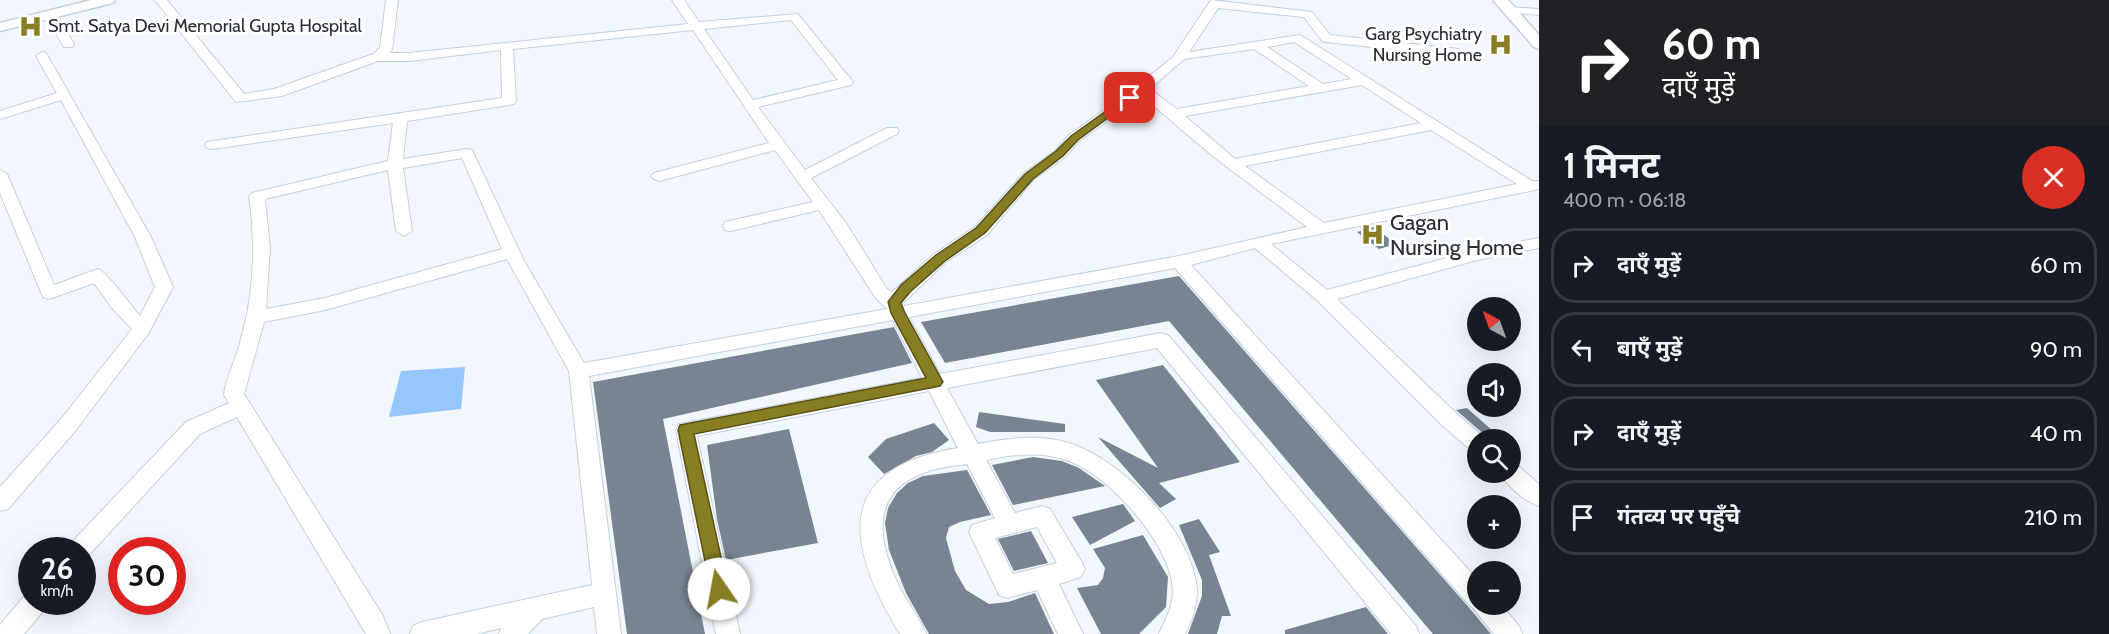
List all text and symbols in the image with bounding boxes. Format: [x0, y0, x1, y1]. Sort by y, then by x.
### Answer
hospital icon: Smt. Satya Devi Memorial Gupta Hospital [17, 13, 43, 39]
place label: Smt. Satya Devi Memorial Gupta Hospital [48, 15, 363, 37]
text: 60 m [1662, 18, 1761, 70]
place label: Garg Psychiatry Nursing Home [1365, 23, 1482, 66]
icon: right [1563, 24, 1641, 102]
hospital icon: Garg Psychiatry Nursing Home [1487, 31, 1513, 57]
text: दाएँ मुड़ें [1662, 70, 1735, 103]
pin [1104, 72, 1155, 123]
icon: arrive [1113, 81, 1146, 114]
text: 1 मिनट [1563, 143, 1660, 187]
button: close [2022, 146, 2085, 209]
text: 400 m · 06:18 [1563, 188, 1686, 212]
place label: Gagan Nursing Home [1390, 209, 1524, 261]
hospital icon: Gagan Nursing Home [1359, 222, 1385, 248]
icon: right [1566, 249, 1599, 282]
text: दाएँ मुड़ें [1617, 251, 1681, 278]
text: 60 m [2030, 252, 2082, 279]
north arrow [1467, 297, 1521, 351]
map controls [1467, 297, 1521, 615]
icon: left [1566, 333, 1599, 366]
text: बाएँ मुड़ें [1617, 335, 1682, 362]
text: 90 m [2030, 336, 2082, 363]
button: sound [1467, 363, 1521, 417]
icon: right [1566, 417, 1599, 450]
text: दाएँ मुड़ें [1617, 419, 1681, 446]
text: 40 m [2030, 420, 2082, 447]
button: search [1467, 429, 1521, 483]
button: + [1467, 495, 1521, 549]
icon: arrive [1566, 501, 1599, 534]
text: गंतव्य पर पहुँचे [1617, 503, 1740, 530]
text: 210 m [2024, 504, 2082, 531]
speed limit sign: 30 [108, 537, 186, 615]
text: 26 [41, 550, 73, 587]
position arrow [687, 557, 751, 621]
button: − [1467, 561, 1521, 615]
text: km/h [41, 582, 73, 600]

